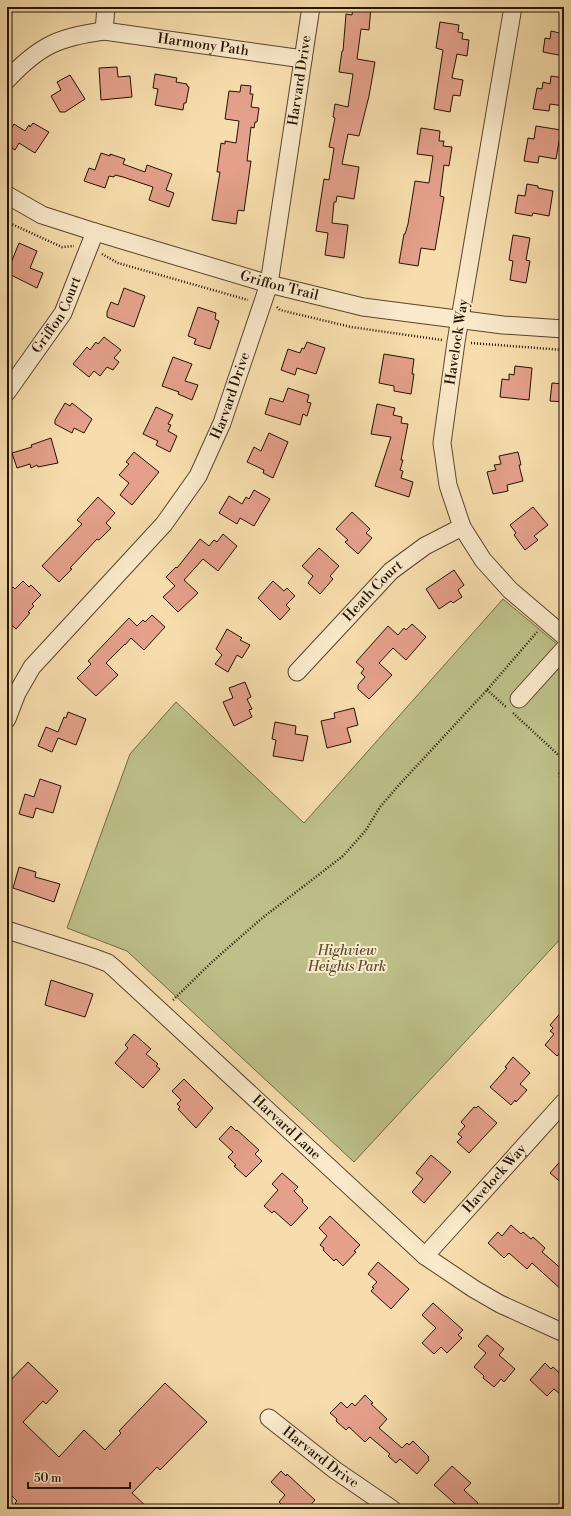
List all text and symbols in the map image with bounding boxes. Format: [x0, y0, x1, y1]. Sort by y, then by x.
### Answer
street label: Harmony Path [156, 30, 251, 60]
street label: Harvard Drive [284, 34, 316, 127]
street label: Griffon Trail [238, 267, 320, 305]
street label: Griffon Court [28, 274, 85, 357]
street label: Havelock Way [441, 298, 473, 386]
street label: Harvard Drive [207, 350, 254, 442]
street label: Heath Court [339, 556, 406, 626]
park label: Highview Heights Park [307, 942, 386, 976]
street label: Harvard Lane [248, 1091, 325, 1164]
street label: Havelock Way [459, 1140, 531, 1217]
street label: Harvard Drive [279, 1423, 362, 1492]
scale bar [28, 1464, 130, 1490]
text: 50 m [34, 1471, 62, 1486]

